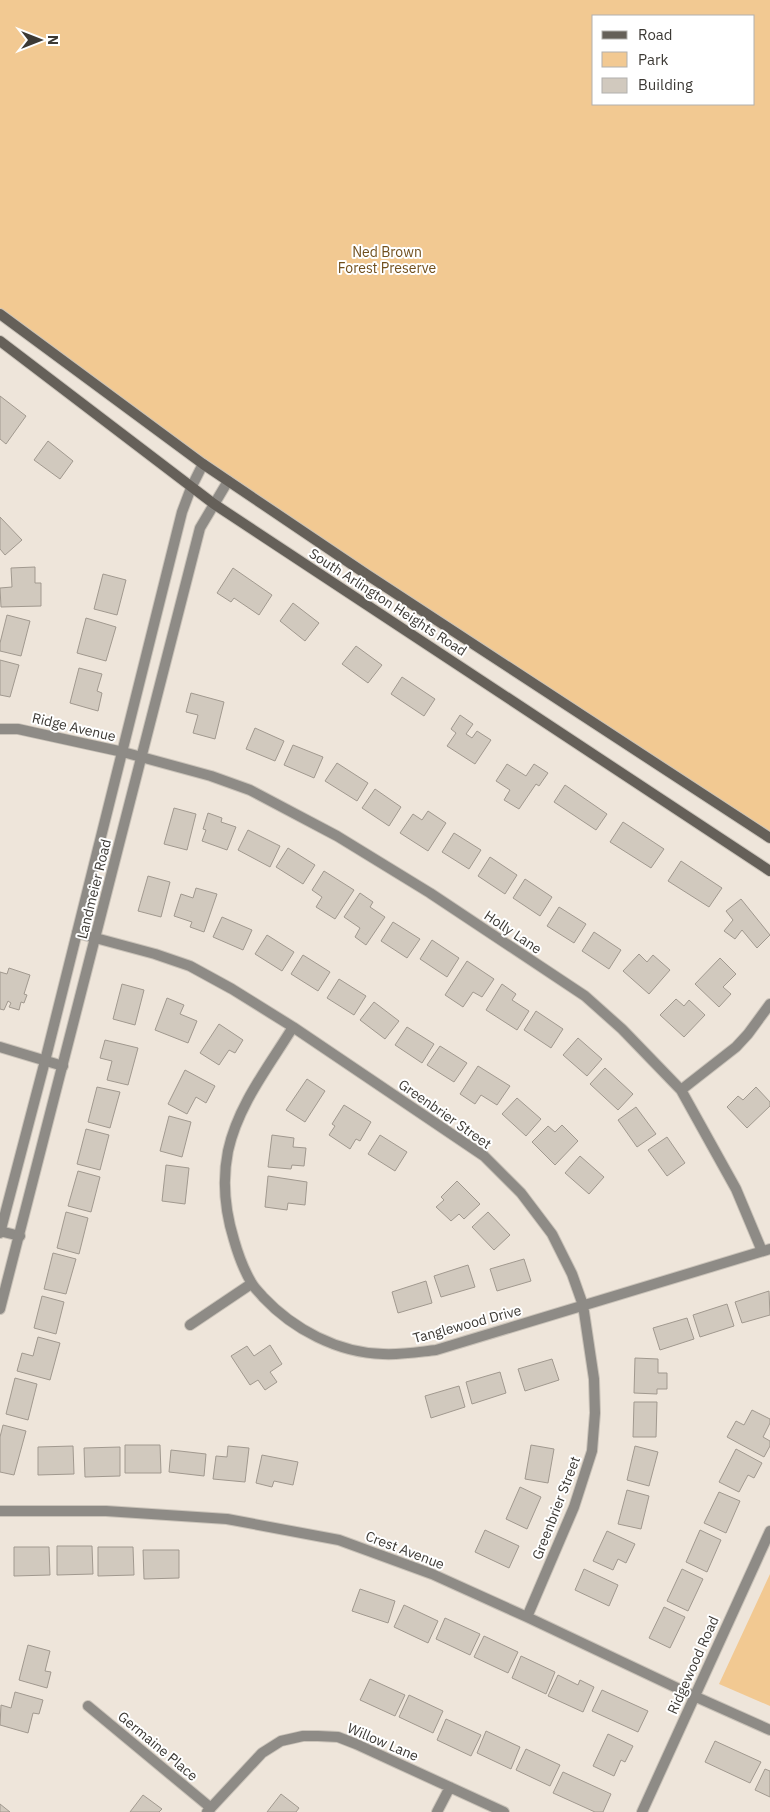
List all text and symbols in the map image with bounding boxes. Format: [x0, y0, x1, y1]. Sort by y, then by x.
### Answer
north arrow [15, 15, 65, 65]
legend [592, 15, 755, 105]
text: Road [638, 25, 673, 44]
text: N [44, 35, 62, 45]
text: Park [638, 50, 668, 69]
text: Building [638, 75, 693, 94]
park label: Ned Brown Forest Preserve [338, 243, 436, 277]
street label: South Arlington Heights Road [306, 544, 470, 660]
street label: Ridge Avenue [30, 709, 118, 745]
street label: Landmeier Road [73, 837, 115, 941]
street label: Holly Lane [481, 906, 545, 958]
street label: Greenbrier Street [395, 1075, 495, 1153]
street label: Tanglewood Drive [411, 1301, 524, 1347]
street label: Greenbrier Street [528, 1454, 584, 1562]
street label: Crest Avenue [363, 1527, 447, 1573]
street label: Ridgewood Road [663, 1613, 723, 1717]
street label: Germaine Place [114, 1707, 202, 1785]
street label: Willow Lane [345, 1719, 422, 1765]

